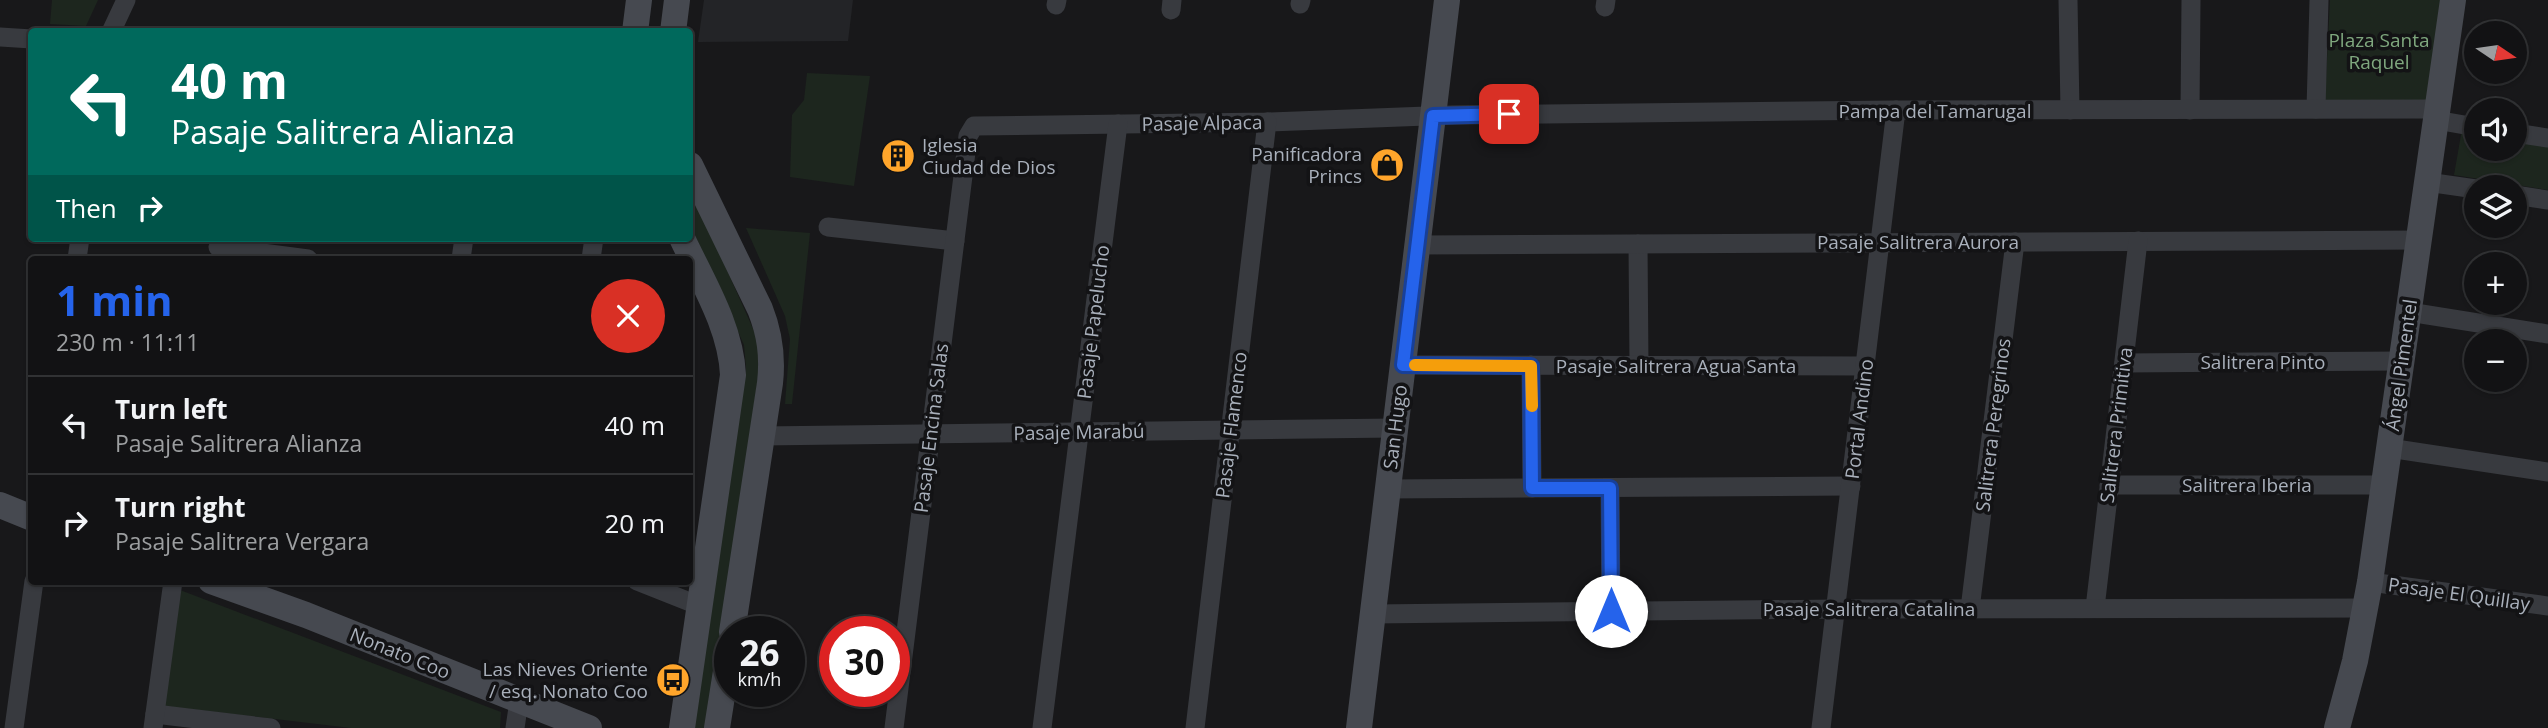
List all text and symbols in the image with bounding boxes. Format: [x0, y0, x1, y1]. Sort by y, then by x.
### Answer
north arrow [2464, 21, 2527, 84]
map controls [2464, 21, 2527, 392]
park label: Plaza Santa Raquel [2328, 27, 2430, 75]
text: 40 m [171, 47, 288, 113]
icon: left [56, 56, 147, 147]
pin [1479, 84, 1539, 144]
icon: arrive [1490, 95, 1528, 133]
street label: Pampa del Tamarugal [1839, 98, 2031, 124]
button: sound [2464, 98, 2527, 161]
street label: Pasaje Alpaca [1141, 109, 1263, 137]
text: Pasaje Salitrera Alianza [171, 110, 515, 153]
place label: Iglesia Ciudad de Dios [922, 132, 1055, 180]
building icon: Iglesia Ciudad de Dios [879, 137, 917, 175]
place label: Panificadora Princs [1251, 141, 1362, 189]
shop icon: Panificadora Princs [1368, 146, 1406, 184]
button: layers [2464, 175, 2527, 238]
icon: right [131, 189, 169, 227]
text: Then [56, 190, 117, 226]
street label: Pasaje Salitrera Aurora [1817, 229, 2019, 255]
street label: Pasaje Papelucho [1071, 244, 1115, 400]
button: + [2464, 252, 2527, 315]
text: 1 min [56, 271, 173, 328]
button: close [591, 279, 665, 353]
street label: Ángel Pimentel [2379, 297, 2423, 433]
text: 230 m · 11:11 [56, 326, 199, 358]
button: − [2464, 329, 2527, 392]
street label: Salitrera Peregrinos [1969, 337, 2017, 513]
street label: Pasaje Encina Salas [908, 342, 954, 514]
street label: Salitrera Primitiva [2094, 345, 2138, 505]
street label: Salitrera Pinto [2200, 349, 2326, 375]
street label: Pasaje Flamenco [1209, 350, 1253, 500]
street label: Pasaje Salitrera Agua Santa [1556, 353, 1796, 379]
street label: Portal Andino [1839, 357, 1879, 481]
street label: San Hugo [1377, 383, 1413, 471]
text: Turn left [115, 391, 227, 427]
icon: left [56, 406, 94, 444]
text: 40 m [604, 407, 665, 443]
street label: Pasaje Marabú [1013, 418, 1145, 446]
text: Pasaje Salitrera Alianza [115, 427, 362, 459]
street label: Salitrera Iberia [2182, 472, 2312, 498]
text: Turn right [115, 489, 246, 525]
icon: right [56, 504, 94, 542]
text: 20 m [604, 505, 665, 541]
text: Pasaje Salitrera Vergara [115, 525, 369, 557]
street label: Pasaje El Quillay [2386, 571, 2532, 617]
position arrow [1574, 574, 1648, 648]
street label: Pasaje Salitrera Catalina [1763, 596, 1975, 622]
speed limit sign: 30 [819, 616, 910, 707]
street label: Nonato Coo [346, 621, 454, 685]
text: 26 [739, 629, 780, 676]
place label: Las Nieves Oriente / esq. Nonato Coo [483, 656, 648, 704]
bus stop icon: Las Nieves Oriente / esq. Nonato Coo [654, 661, 692, 699]
text: km/h [738, 667, 781, 691]

